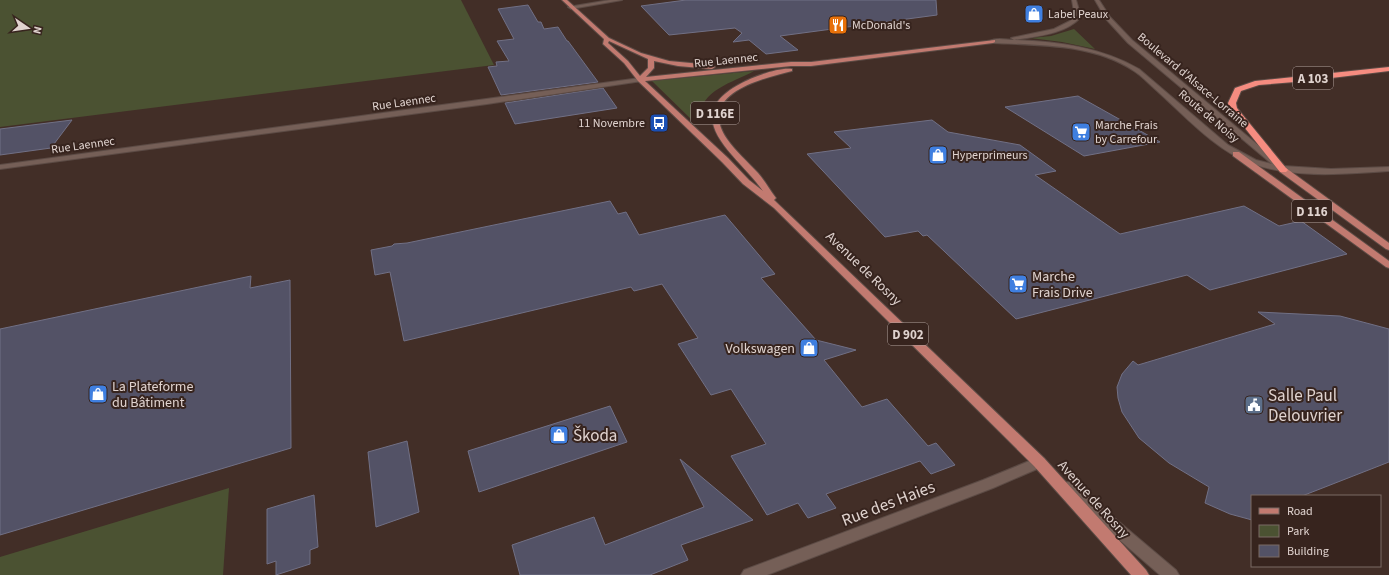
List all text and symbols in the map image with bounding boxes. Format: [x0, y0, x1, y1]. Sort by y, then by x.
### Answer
shop icon: Label Peaux [1023, 3, 1045, 25]
place label: Label Peaux [1048, 6, 1109, 23]
north arrow [8, 8, 48, 48]
restaurant icon: McDonald's [827, 14, 849, 36]
place label: McDonald's [852, 17, 910, 34]
text: N [29, 25, 45, 35]
street label: Boulevard d'Alsace-Lorraine [1134, 29, 1252, 132]
street label: Rue Laennec [693, 49, 759, 72]
road number: A 103 [1293, 67, 1333, 89]
street label: Route de Noisy [1175, 86, 1243, 147]
street label: Rue Laennec [371, 90, 438, 115]
road number: D 116E [691, 102, 739, 124]
bus stop icon: 11 Novembre [648, 112, 670, 134]
place label: 11 Novembre [578, 115, 645, 132]
place label: Marche Frais by Carrefour [1095, 117, 1158, 148]
supermarket icon: Marche Frais by Carrefour [1070, 121, 1092, 143]
street label: Rue Laennec [50, 133, 117, 158]
shop icon: Hyperprimeurs [927, 144, 949, 166]
place label: Hyperprimeurs [952, 147, 1028, 164]
road number: D 116 [1292, 200, 1332, 222]
street label: Avenue de Rosny [821, 227, 906, 311]
place label: Marche Frais Drive [1032, 267, 1093, 303]
supermarket icon: Marche Frais Drive [1007, 273, 1029, 295]
road number: D 902 [888, 323, 928, 345]
shop icon: Volkswagen [798, 337, 820, 359]
place label: Volkswagen [726, 339, 795, 359]
place label: La Plateforme du Bâtiment [112, 377, 193, 413]
shop icon: La Plateforme du Bâtiment [87, 383, 109, 405]
place label: Salle Paul Delouvrier [1268, 384, 1342, 428]
public building icon: Salle Paul Delouvrier [1243, 394, 1265, 416]
shop icon: Škoda [548, 424, 570, 446]
place label: Škoda [573, 424, 617, 448]
street label: Avenue de Rosny [1053, 456, 1134, 543]
street label: Rue des Haies [838, 475, 939, 533]
legend [1251, 495, 1381, 567]
text: Road [1287, 503, 1313, 520]
text: Park [1287, 523, 1309, 540]
text: Building [1287, 543, 1329, 560]

